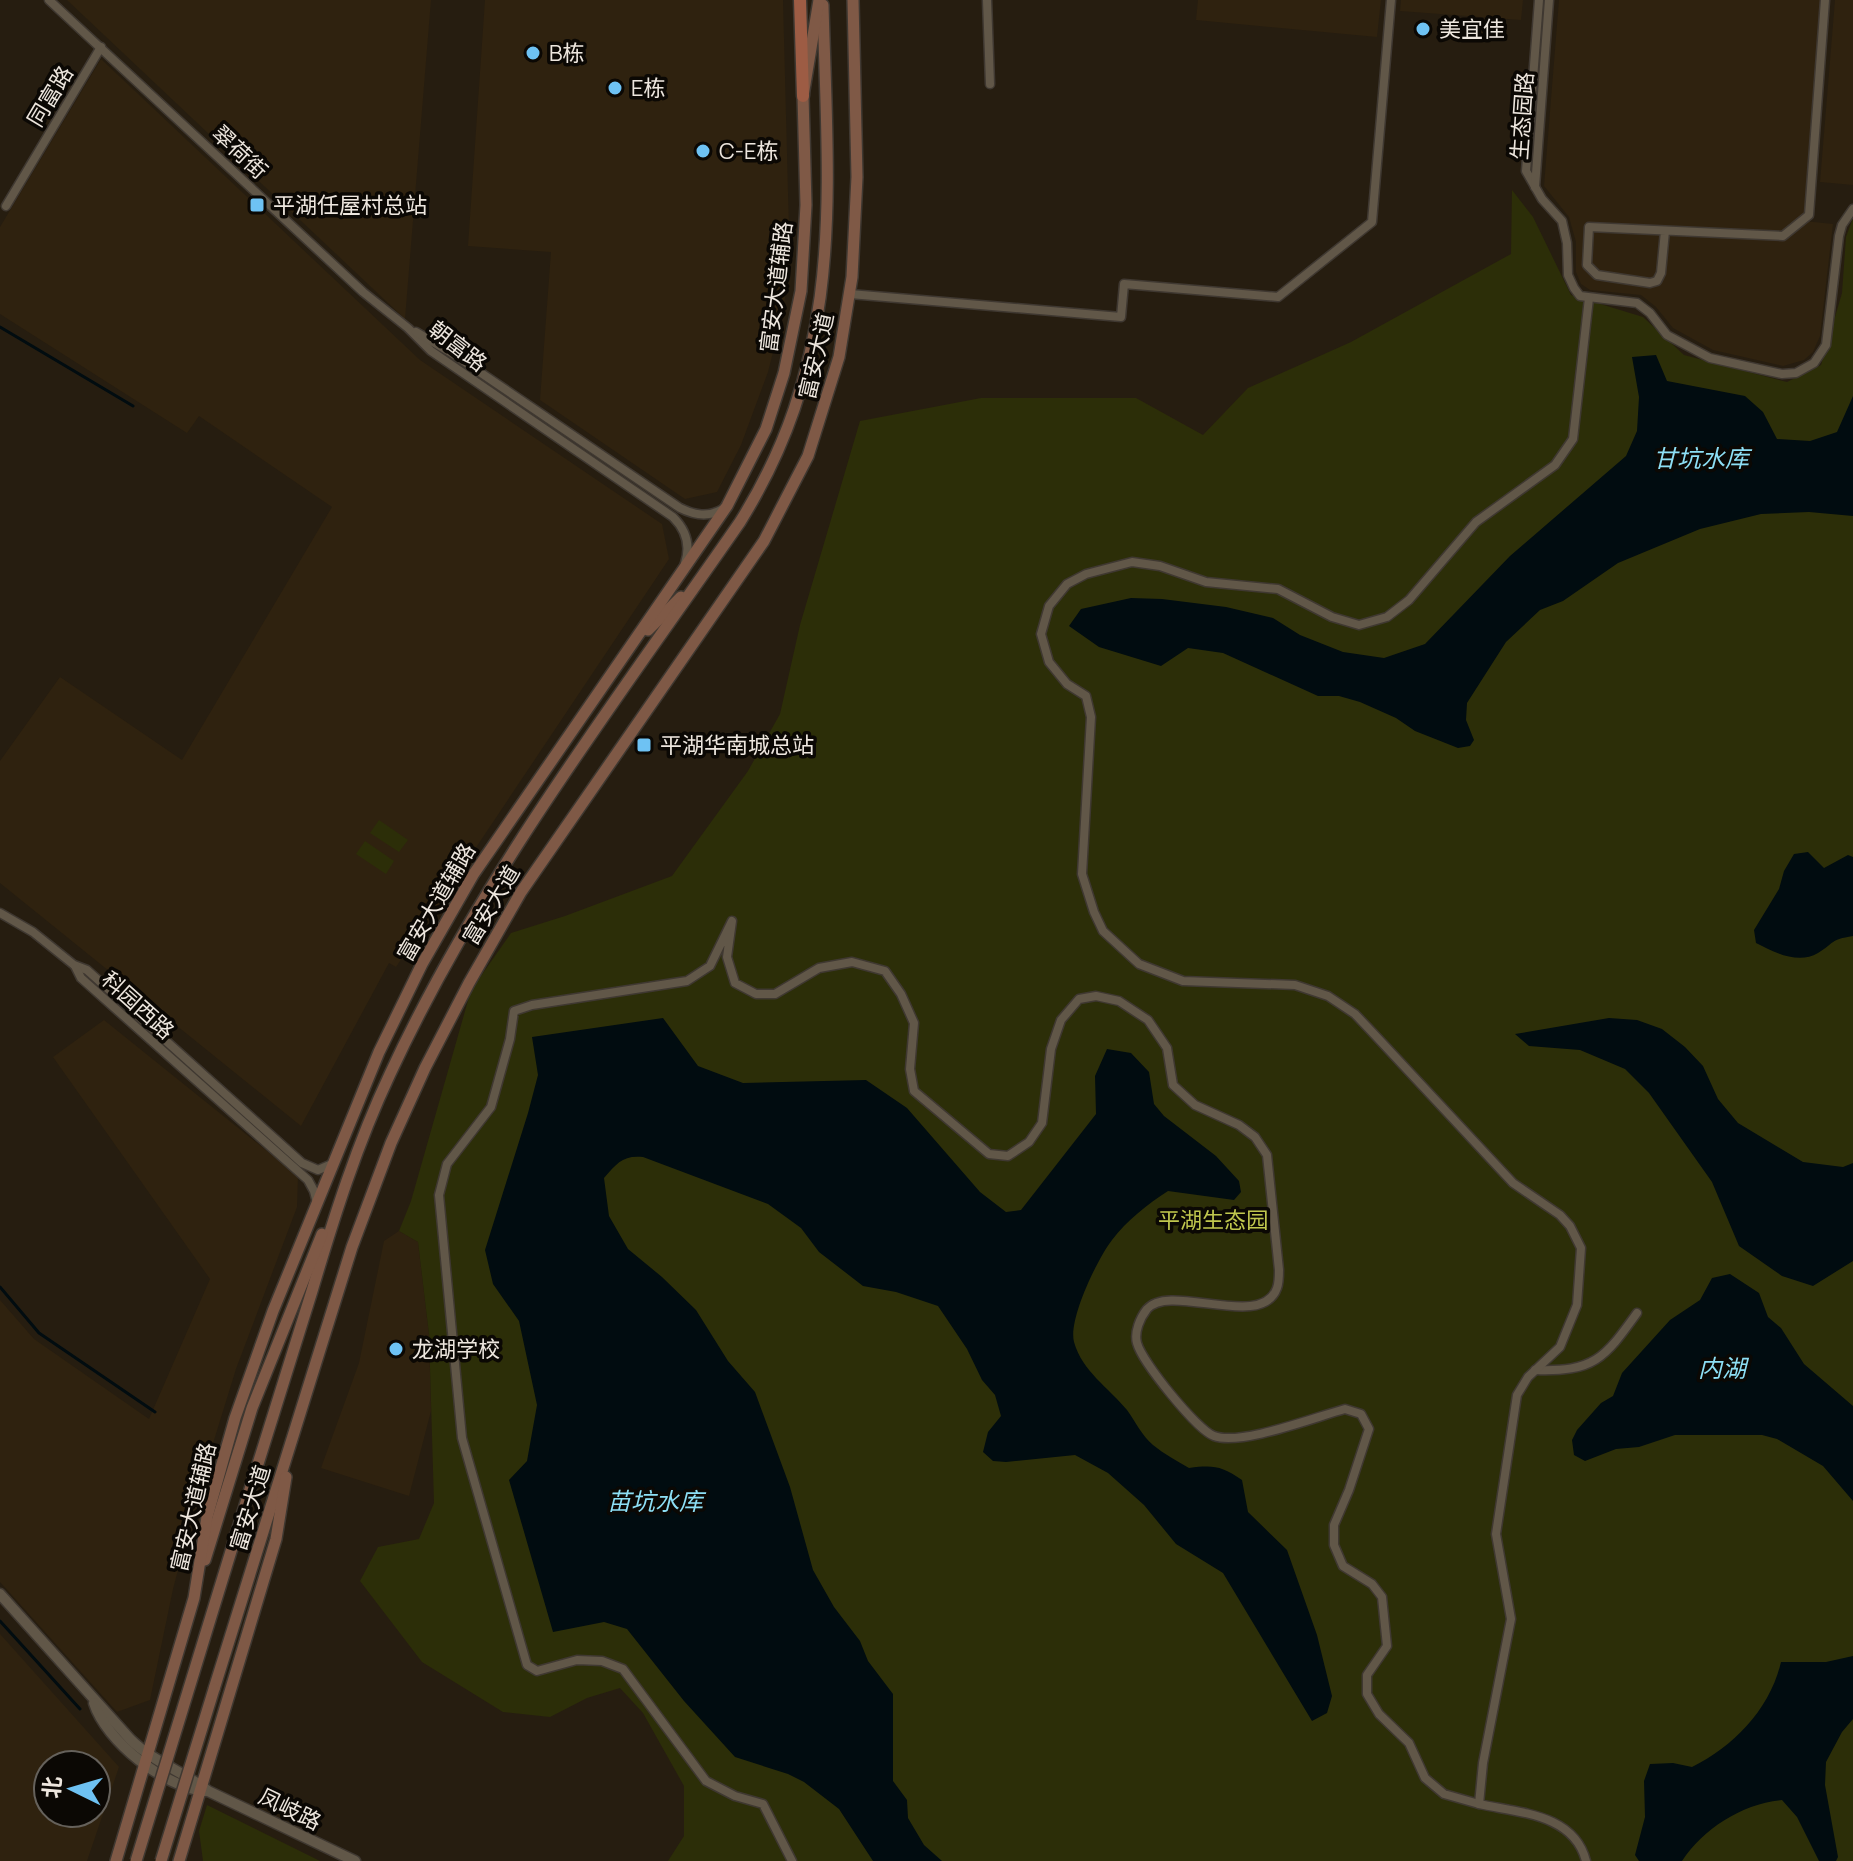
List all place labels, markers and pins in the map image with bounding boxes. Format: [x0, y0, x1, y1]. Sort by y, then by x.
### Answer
place label: 美宜佳 [1439, 14, 1505, 44]
marker: 美宜佳 [1414, 20, 1432, 38]
place label: B栋 [549, 38, 585, 68]
marker: B栋 [524, 44, 542, 62]
place label: E栋 [631, 73, 666, 103]
marker: E栋 [606, 79, 624, 97]
place label: C-E栋 [719, 136, 779, 166]
marker: C-E栋 [694, 142, 712, 160]
place label: 平湖任屋村总站 [273, 190, 427, 220]
marker: 平湖任屋村总站 [248, 196, 266, 214]
place label: 平湖华南城总站 [660, 730, 814, 760]
marker: 平湖华南城总站 [635, 736, 653, 754]
place label: 龙湖学校 [412, 1334, 500, 1364]
marker: 龙湖学校 [387, 1340, 405, 1358]

